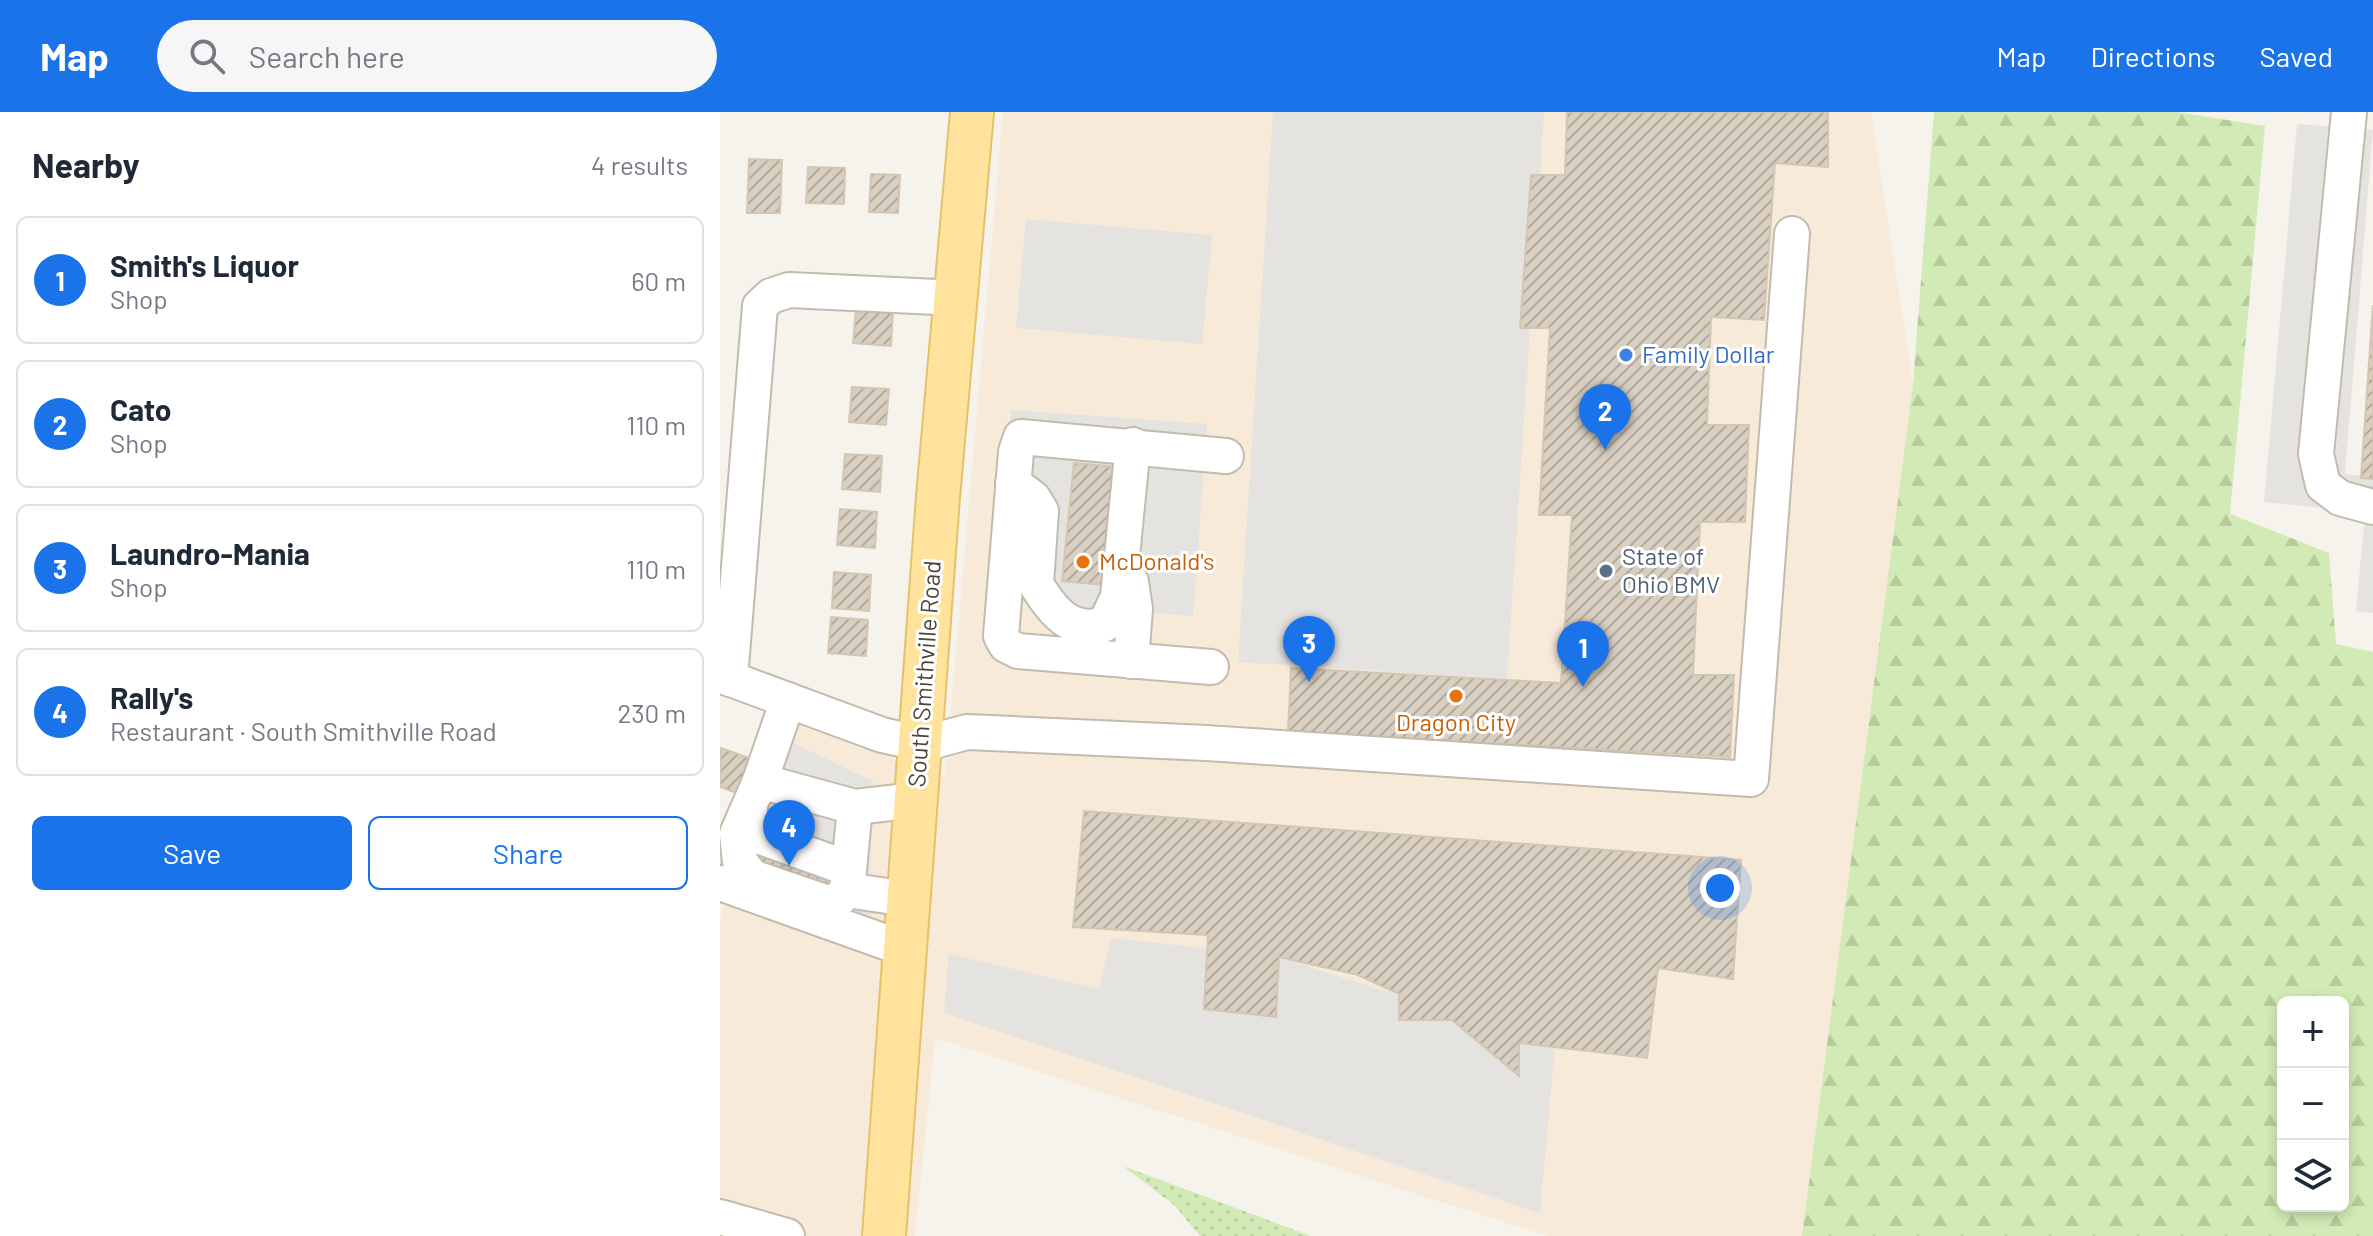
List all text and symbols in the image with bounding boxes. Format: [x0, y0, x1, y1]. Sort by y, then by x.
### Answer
search box [157, 20, 717, 92]
text: Map [40, 33, 109, 79]
icon: search [185, 34, 229, 78]
text: Search here [249, 38, 405, 74]
text: Map [1997, 39, 2046, 73]
text: Directions [2090, 39, 2216, 73]
text: Saved [2260, 39, 2333, 73]
text: Nearby [32, 144, 140, 185]
text: 4 results [591, 149, 688, 180]
text: Smith's Liquor [110, 247, 299, 283]
text: 1 [55, 265, 65, 296]
text: 60 m [631, 265, 686, 296]
text: Shop [110, 283, 168, 314]
place label: Family Dollar [1642, 339, 1775, 368]
marker: Family Dollar [1617, 346, 1635, 364]
pin: 2 [1579, 384, 1631, 450]
text: Cato [110, 391, 172, 427]
text: 2 [53, 409, 67, 440]
text: 110 m [626, 409, 686, 440]
text: Shop [110, 427, 168, 458]
text: Laundro-Mania [110, 535, 310, 571]
place label: State of Ohio BMV [1622, 541, 1720, 598]
place label: McDonald's [1099, 546, 1214, 575]
text: 3 [53, 553, 67, 584]
text: 110 m [626, 553, 686, 584]
marker: McDonald's [1074, 553, 1092, 571]
street label: South Smithville Road [901, 560, 946, 788]
marker: State of Ohio BMV [1597, 562, 1615, 580]
text: Shop [110, 571, 168, 602]
pin: 3 [1283, 616, 1335, 682]
pin: 1 [1557, 621, 1609, 687]
text: Rally's [110, 679, 193, 715]
marker: Dragon City [1447, 687, 1465, 705]
text: 4 [52, 697, 68, 728]
text: 230 m [617, 697, 686, 728]
place label: Dragon City [1396, 707, 1516, 736]
text: Restaurant · South Smithville Road [110, 715, 497, 746]
pin: 4 [763, 800, 815, 866]
button: Save [32, 816, 352, 890]
button: Share [368, 816, 688, 890]
your location [1700, 868, 1740, 908]
map controls [2277, 996, 2349, 1212]
button: + [2277, 996, 2349, 1068]
button: − [2277, 1068, 2349, 1140]
button: layers [2277, 1140, 2349, 1212]

